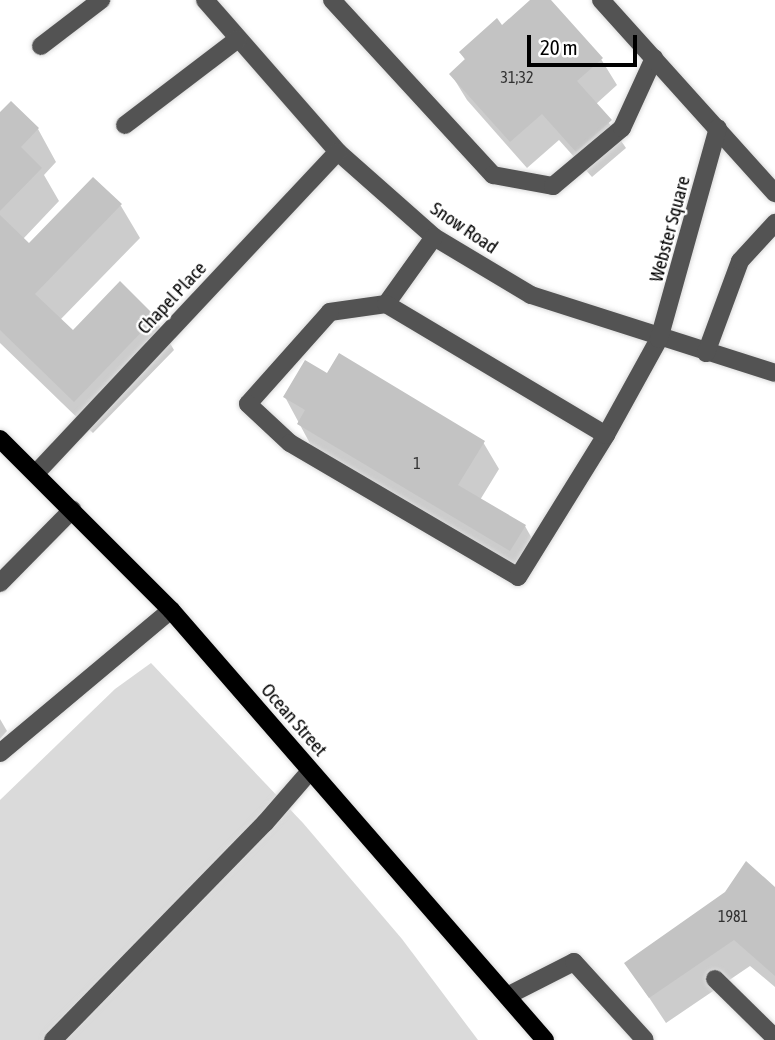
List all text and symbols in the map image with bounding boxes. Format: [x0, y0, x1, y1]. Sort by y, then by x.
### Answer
scale bar [530, 21, 640, 65]
text: 20 m [540, 35, 578, 59]
house number: 31;32 [501, 67, 533, 87]
street label: Webster Square [645, 173, 695, 285]
street label: Snow Road [426, 197, 502, 259]
street label: Chapel Place [133, 257, 211, 339]
house number: 1 [413, 453, 421, 473]
street label: Ocean Street [256, 679, 332, 761]
house number: 1981 [718, 906, 748, 926]

